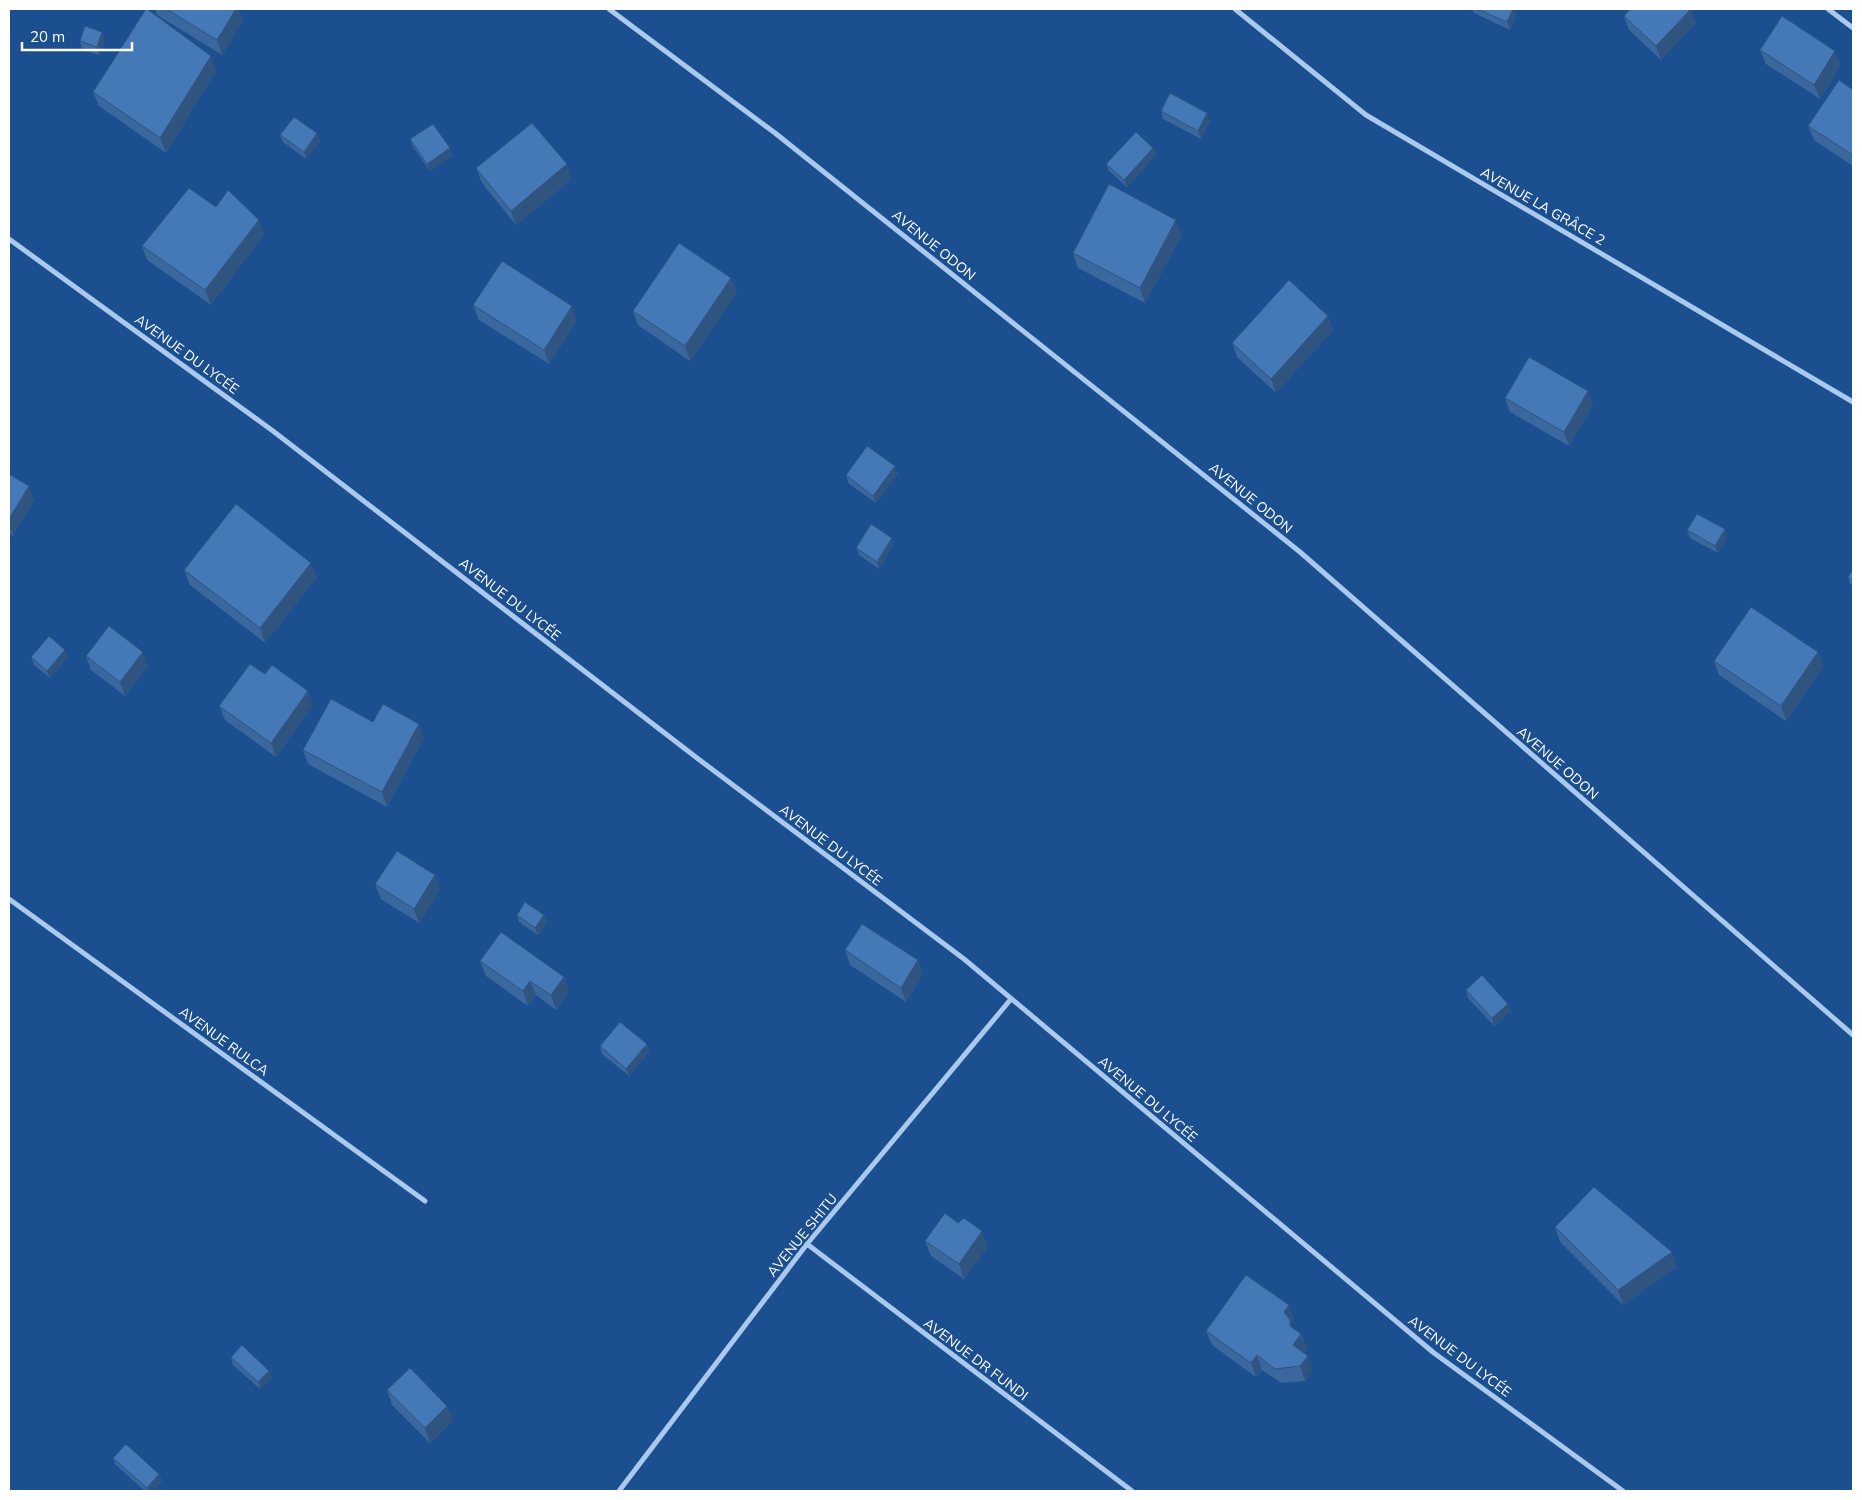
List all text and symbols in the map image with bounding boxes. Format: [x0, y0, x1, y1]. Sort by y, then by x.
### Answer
scale bar [22, 20, 132, 52]
text: 20 m [30, 27, 65, 46]
street label: AVENUE LA GRÂCE 2 [1477, 163, 1609, 249]
street label: AVENUE ODON [888, 206, 980, 284]
street label: AVENUE DU LYCÉE [131, 310, 243, 398]
street label: AVENUE ODON [1205, 459, 1297, 537]
street label: AVENUE DU LYCÉE [455, 554, 565, 644]
street label: AVENUE ODON [1513, 723, 1603, 803]
street label: AVENUE DU LYCÉE [776, 800, 886, 890]
street label: AVENUE RULCA [176, 1002, 273, 1080]
street label: AVENUE DU LYCÉE [1095, 1052, 1201, 1146]
street label: AVENUE SHITU [763, 1190, 841, 1280]
street label: AVENUE DU LYCÉE [1405, 1311, 1515, 1401]
street label: AVENUE DR FUNDI [920, 1314, 1032, 1404]

